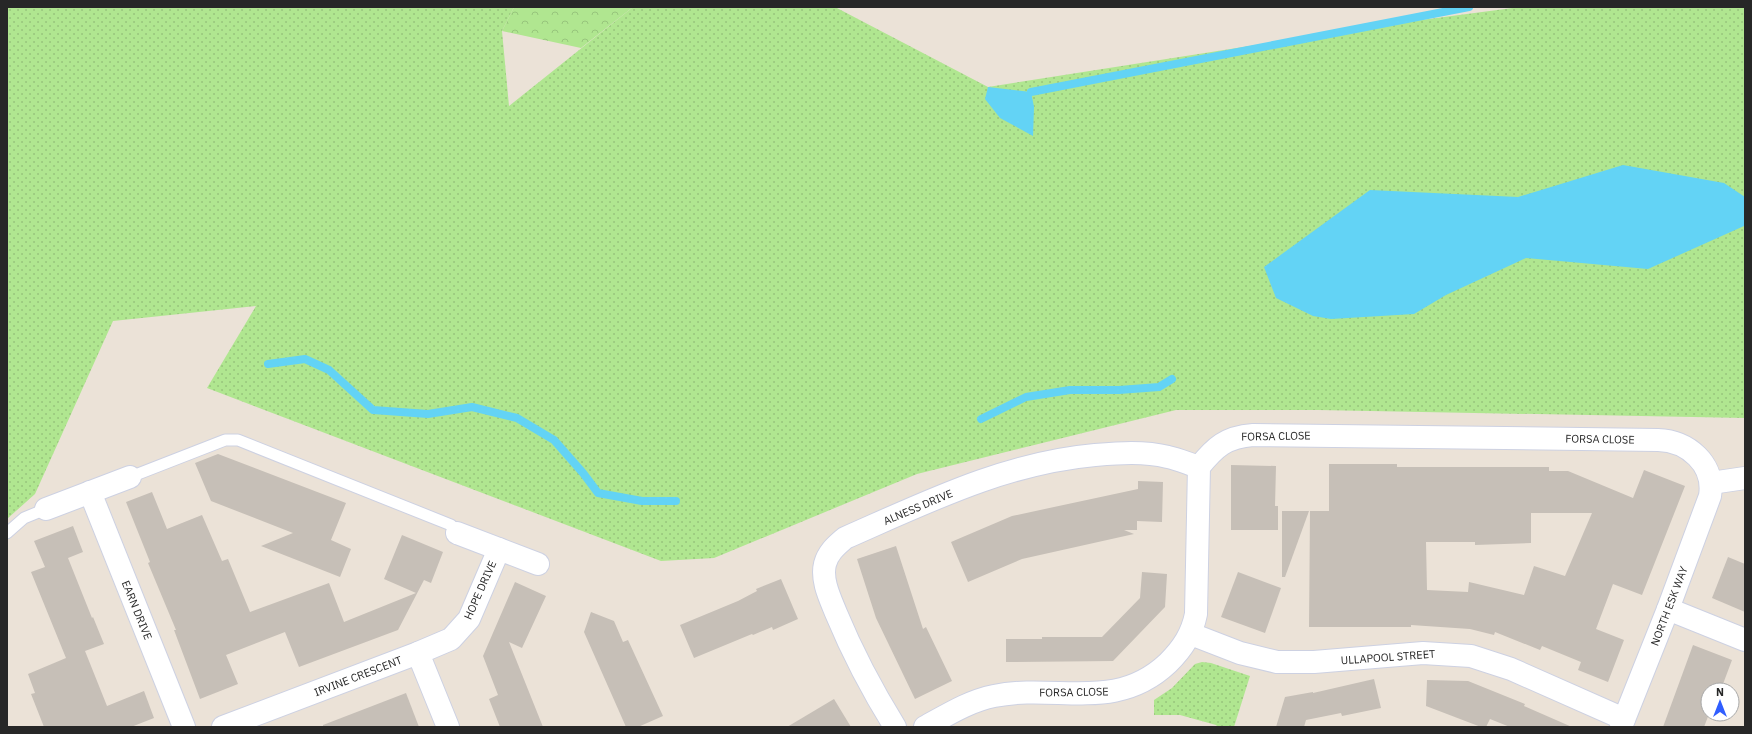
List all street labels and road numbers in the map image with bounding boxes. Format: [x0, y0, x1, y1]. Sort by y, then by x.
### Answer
street label: FORSA CLOSE [1241, 428, 1311, 444]
street label: FORSA CLOSE [1565, 431, 1635, 447]
street label: ALNESS DRIVE [881, 486, 955, 528]
street label: HOPE DRIVE [461, 558, 499, 622]
street label: NORTH ESK WAY [1647, 564, 1691, 648]
street label: EARN DRIVE [119, 578, 155, 642]
street label: ULLAPOOL STREET [1340, 647, 1436, 667]
street label: IRVINE CRESCENT [312, 653, 405, 699]
street label: FORSA CLOSE [1039, 684, 1109, 700]

